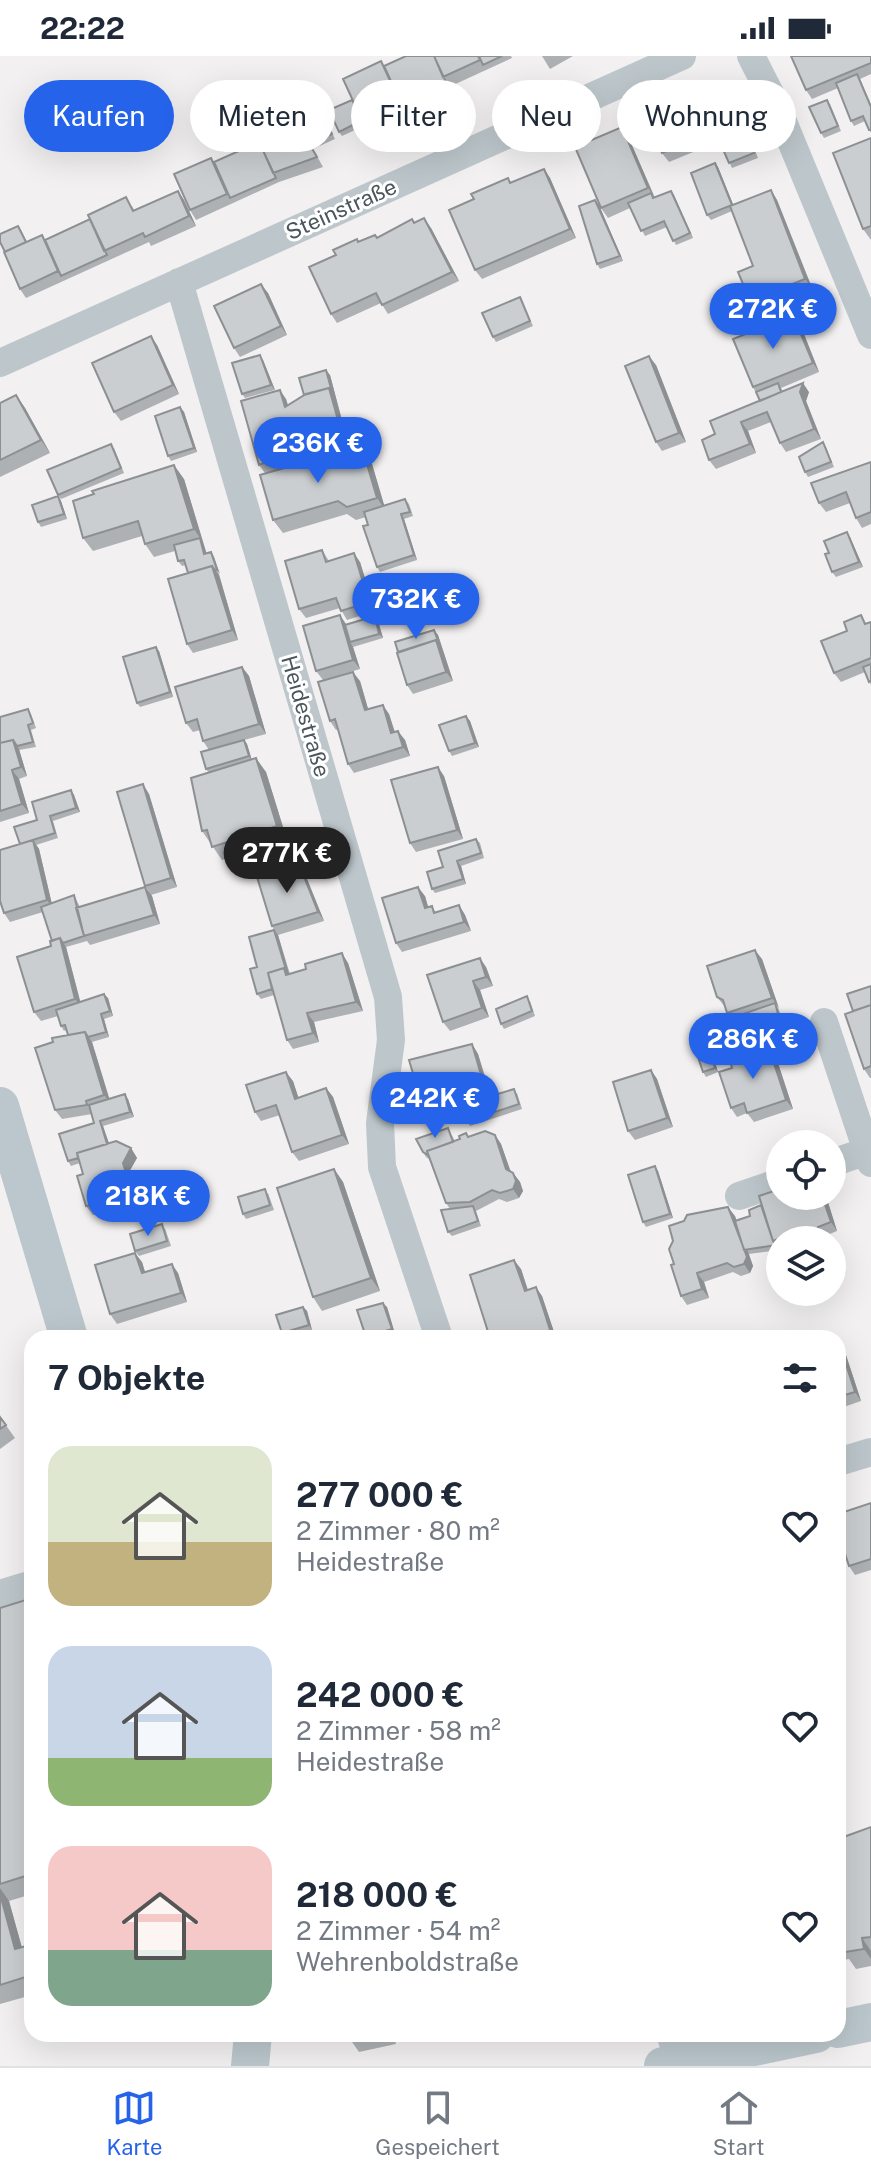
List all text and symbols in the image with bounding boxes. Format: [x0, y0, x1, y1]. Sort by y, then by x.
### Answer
text: 22:22 [40, 10, 125, 46]
chip: Kaufen [24, 80, 174, 152]
chip: Mieten [190, 80, 335, 152]
chip: Filter [351, 80, 476, 152]
chip: Neu [492, 80, 601, 152]
chip: Wohnung [617, 80, 796, 152]
street label: Steinstraße [282, 173, 400, 245]
pin: 272K € [708, 283, 838, 351]
text: 272K € [728, 293, 818, 324]
pin: 236K € [253, 417, 383, 485]
text: 236K € [272, 427, 364, 458]
pin: 732K € [351, 573, 481, 641]
text: 732K € [370, 583, 462, 614]
street label: Heidestraße [276, 652, 336, 780]
pin: 277K € [222, 827, 352, 895]
text: 277K € [242, 837, 332, 868]
pin: 286K € [688, 1013, 818, 1081]
text: 286K € [707, 1023, 799, 1054]
pin: 242K € [370, 1072, 500, 1140]
text: 242K € [389, 1082, 481, 1113]
map controls [766, 1130, 846, 1306]
button: locate [766, 1130, 846, 1210]
pin: 218K € [83, 1170, 213, 1238]
text: 218K € [105, 1180, 191, 1211]
button: layers [766, 1226, 846, 1306]
icon: filters [778, 1356, 822, 1400]
text: 7 Objekte [48, 1358, 205, 1398]
text: 277 000 € [296, 1475, 463, 1515]
icon: home [112, 1478, 208, 1574]
icon: heart [778, 1504, 822, 1548]
text: 2 Zimmer · 80 m² [296, 1515, 500, 1546]
text: Heidestraße [296, 1546, 444, 1577]
text: 242 000 € [296, 1675, 465, 1715]
icon: home [112, 1678, 208, 1774]
icon: heart [778, 1704, 822, 1748]
text: 2 Zimmer · 58 m² [296, 1715, 501, 1746]
text: Heidestraße [296, 1746, 444, 1777]
text: 218 000 € [296, 1875, 458, 1915]
icon: home [112, 1878, 208, 1974]
icon: heart [778, 1904, 822, 1948]
text: 2 Zimmer · 54 m² [296, 1915, 500, 1946]
text: Wehrenboldstraße [296, 1946, 519, 1977]
tab: Karte [106, 2086, 162, 2160]
tab: Gespeichert [375, 2086, 500, 2160]
tab: Start [713, 2086, 765, 2160]

